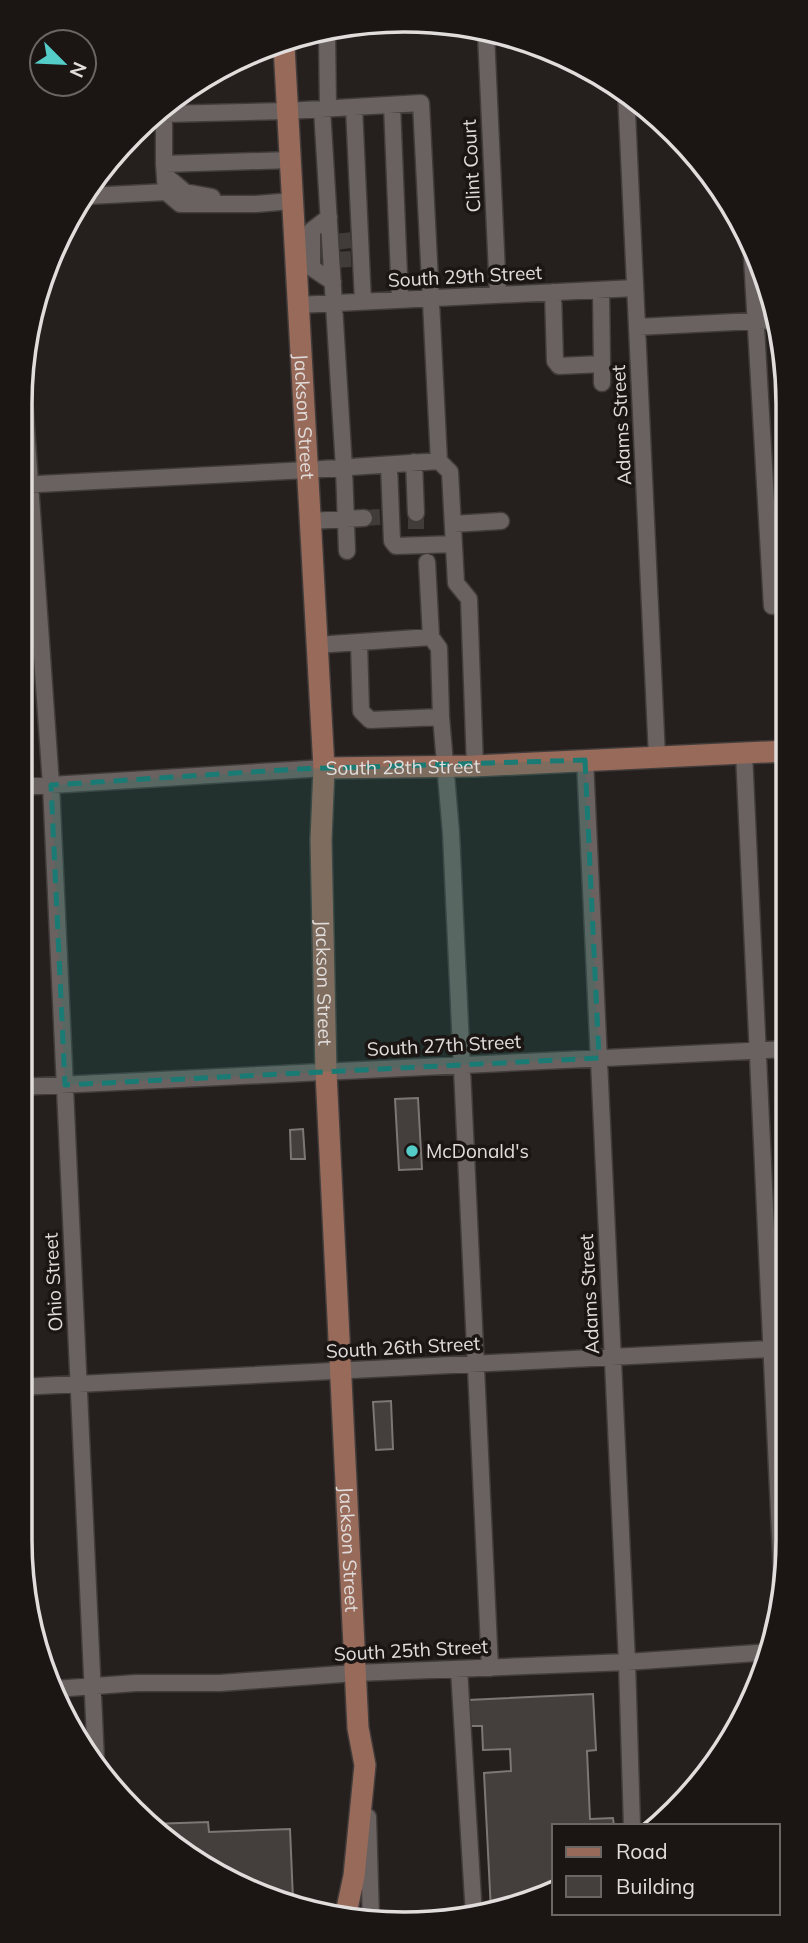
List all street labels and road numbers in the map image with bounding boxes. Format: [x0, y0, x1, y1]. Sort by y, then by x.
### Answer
street label: Clint Court [457, 119, 485, 213]
street label: South 29th Street [387, 260, 543, 292]
street label: Jackson Street [289, 353, 320, 480]
street label: Adams Street [606, 364, 636, 486]
street label: South 28th Street [326, 754, 481, 780]
street label: Jackson Street [311, 920, 337, 1046]
street label: South 27th Street [366, 1029, 522, 1061]
street label: Ohio Street [38, 1232, 68, 1332]
street label: Adams Street [574, 1233, 604, 1355]
street label: South 26th Street [325, 1331, 481, 1363]
street label: Jackson Street [334, 1486, 364, 1613]
street label: South 25th Street [333, 1634, 489, 1666]

